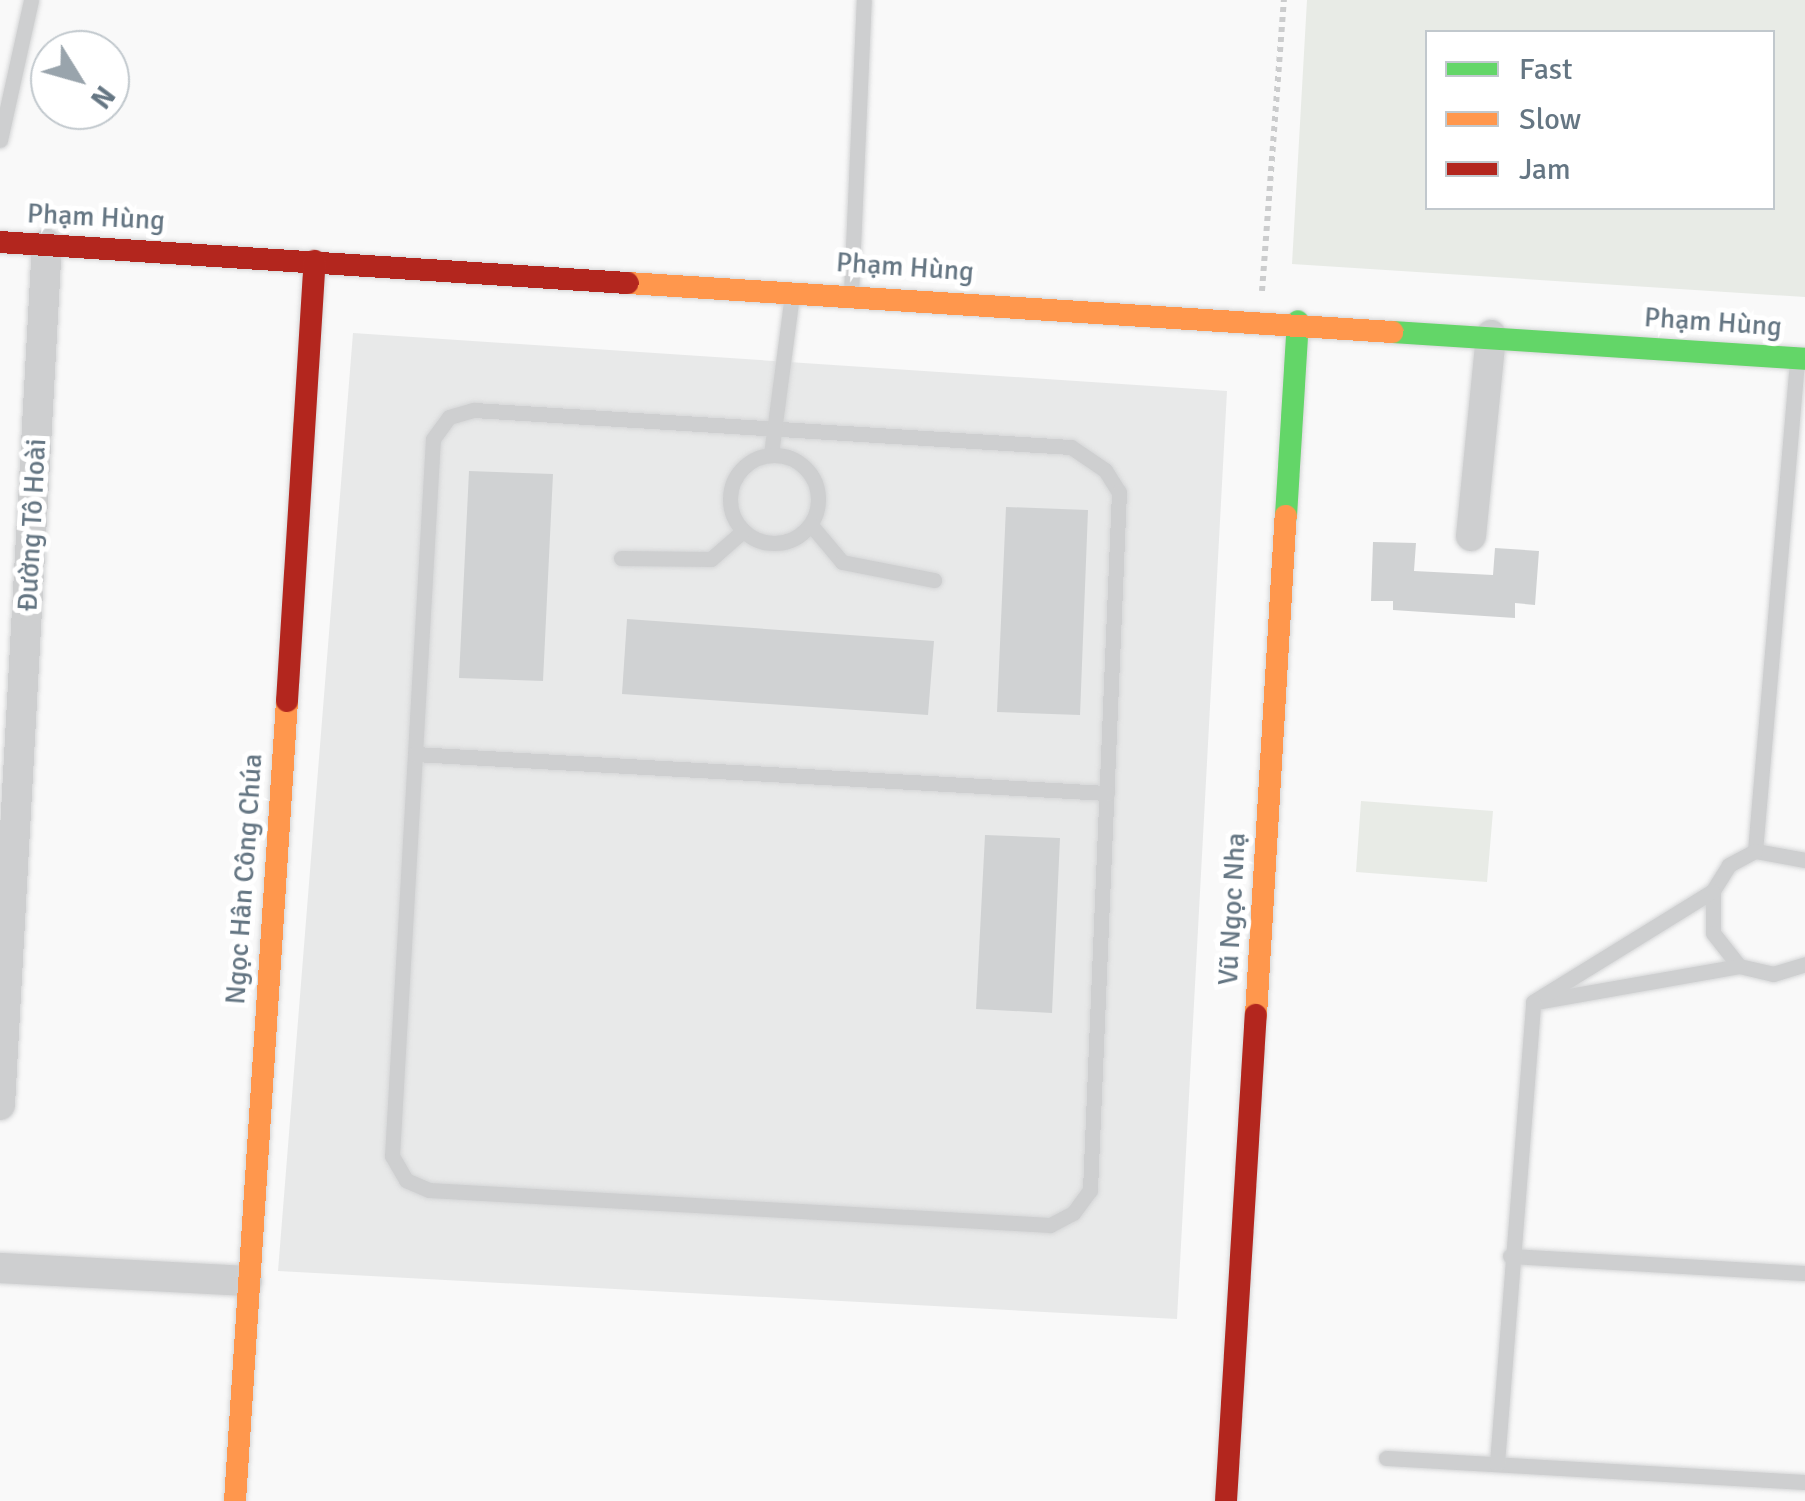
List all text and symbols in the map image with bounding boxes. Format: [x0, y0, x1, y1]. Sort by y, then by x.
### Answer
north arrow [30, 30, 130, 130]
legend [1425, 30, 1775, 210]
text: Fast [1519, 51, 1572, 88]
text: N [83, 79, 122, 115]
text: Slow [1519, 101, 1581, 138]
text: Jam [1519, 151, 1571, 188]
street label: Phạm Hùng [26, 197, 166, 237]
street label: Phạm Hùng [835, 245, 975, 289]
street label: Phạm Hùng [1643, 300, 1783, 344]
street label: Đường Tô Hoài [11, 438, 53, 612]
street label: Ngọc Hân Công Chúa [218, 752, 270, 1006]
street label: Vũ Ngọc Nhạ [1211, 832, 1253, 986]

